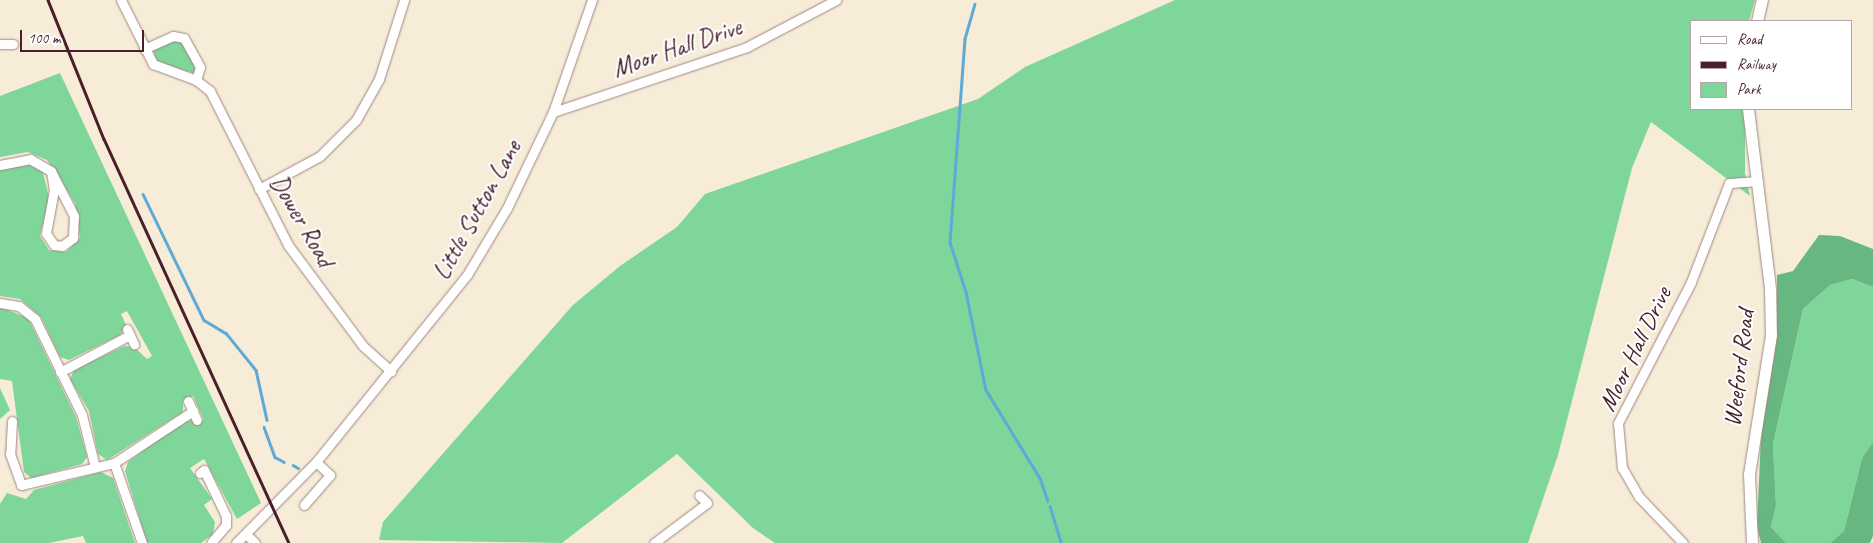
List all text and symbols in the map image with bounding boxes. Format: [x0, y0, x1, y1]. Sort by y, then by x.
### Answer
street label: Moor Hall Drive [608, 12, 746, 84]
scale bar [22, 20, 146, 52]
legend [1690, 20, 1853, 110]
text: 100 m [28, 29, 60, 48]
text: Road [1737, 30, 1762, 49]
text: Railway [1737, 55, 1776, 74]
text: Park [1737, 80, 1761, 99]
street label: Little Sutton Lane [426, 135, 528, 285]
street label: Dower Road [264, 170, 340, 272]
street label: Moor Hall Drive [1592, 282, 1678, 416]
street label: Weeford Road [1717, 308, 1761, 428]

